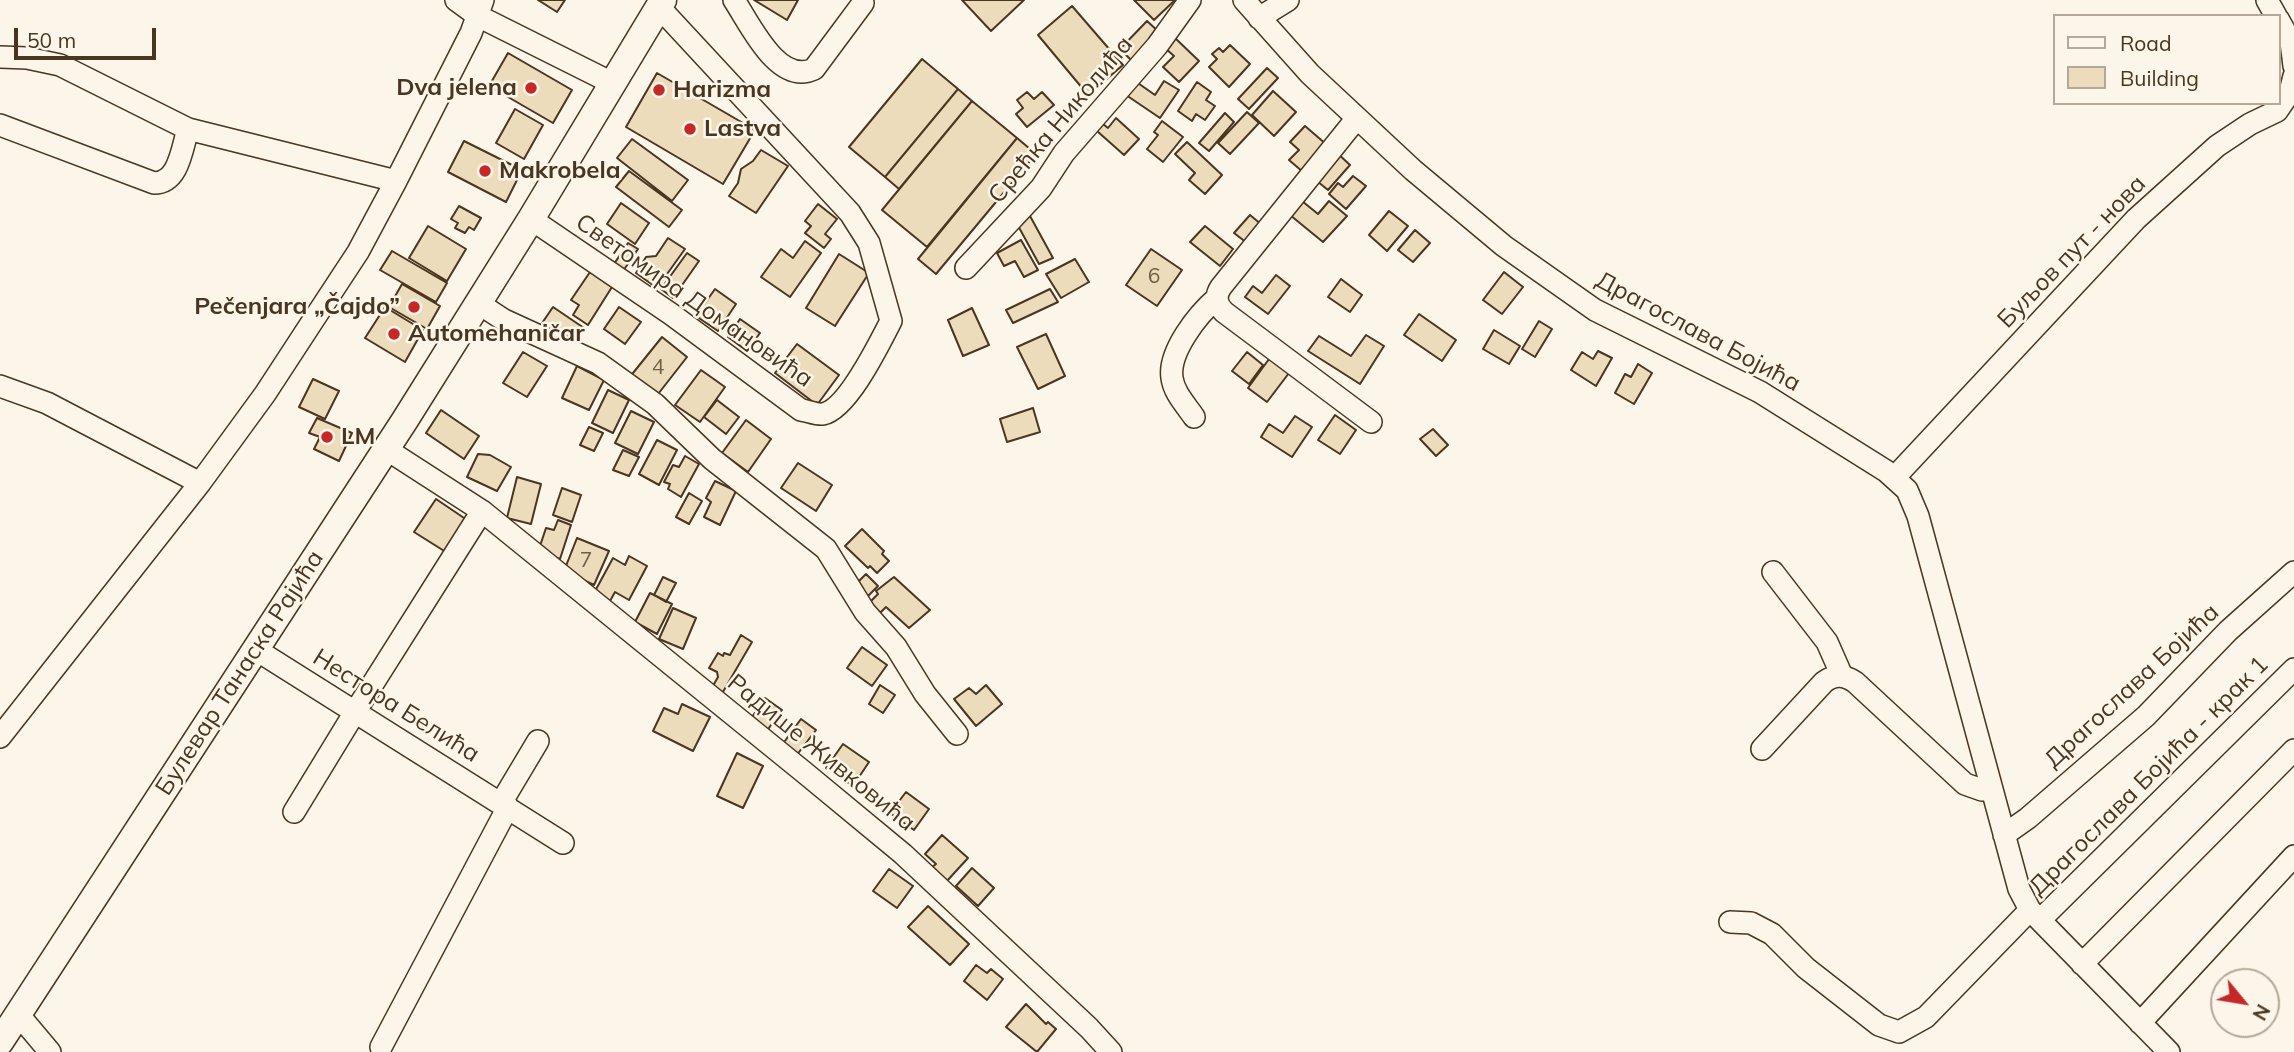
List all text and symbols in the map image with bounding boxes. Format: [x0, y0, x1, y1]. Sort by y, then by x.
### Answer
scale bar [18, 14, 159, 58]
legend [2052, 14, 2280, 105]
text: 50 m [27, 27, 76, 53]
text: Road [2120, 30, 2171, 56]
street label: Срећка Николића [983, 31, 1139, 209]
text: Building [2120, 65, 2199, 91]
place label: Dva jelena [396, 74, 517, 102]
place label: Harizma [673, 76, 771, 104]
marker: Dva jelena [523, 80, 539, 96]
marker: Harizma [651, 82, 667, 98]
place label: Lastva [704, 115, 781, 143]
marker: Lastva [682, 121, 698, 137]
place label: Makrobela [499, 157, 621, 185]
marker: Makrobela [477, 163, 493, 179]
street label: Буљов пут - нова [1992, 170, 2152, 334]
street label: Светомира Домановића [570, 208, 818, 394]
house number: 6 [1148, 264, 1160, 290]
street label: Драгослава Бојића [1591, 266, 1805, 398]
place label: Pečenjara „Čajdo” [194, 293, 400, 321]
marker: Pečenjara „Čajdo” [406, 299, 422, 315]
place label: Automehaničar [408, 320, 585, 348]
marker: Automehaničar [386, 326, 402, 342]
house number: 4 [652, 355, 664, 381]
place label: LM [341, 423, 375, 451]
marker: LM [319, 429, 335, 445]
street label: Булевар Танаска Рајића [150, 545, 330, 801]
house number: 7 [580, 548, 592, 574]
street label: Драгослава Бојића [2039, 598, 2225, 774]
street label: Нестора Белића [307, 643, 485, 769]
street label: Драгослава Бојића - крак 1 [2023, 650, 2275, 902]
street label: Радише Живковића [721, 668, 921, 838]
north arrow [2210, 968, 2280, 1038]
text: N [2247, 1000, 2275, 1025]

